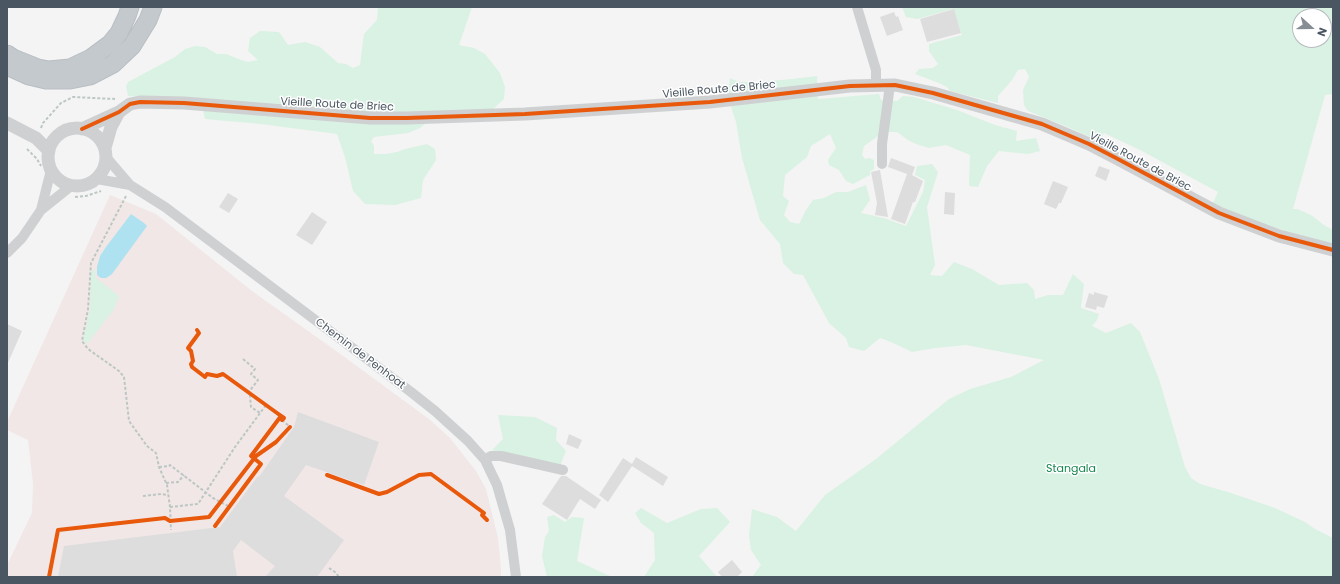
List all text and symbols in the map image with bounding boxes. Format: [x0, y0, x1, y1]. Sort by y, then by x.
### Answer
north arrow [1292, 8, 1332, 48]
text: N [1313, 25, 1331, 39]
street label: Vieille Route de Briec [662, 78, 776, 102]
street label: Vieille Route de Briec [280, 95, 394, 115]
street label: Vieille Route de Briec [1087, 130, 1193, 194]
street label: Chemin de Penhoat [312, 316, 408, 392]
park label: Stangala [1046, 462, 1096, 476]

